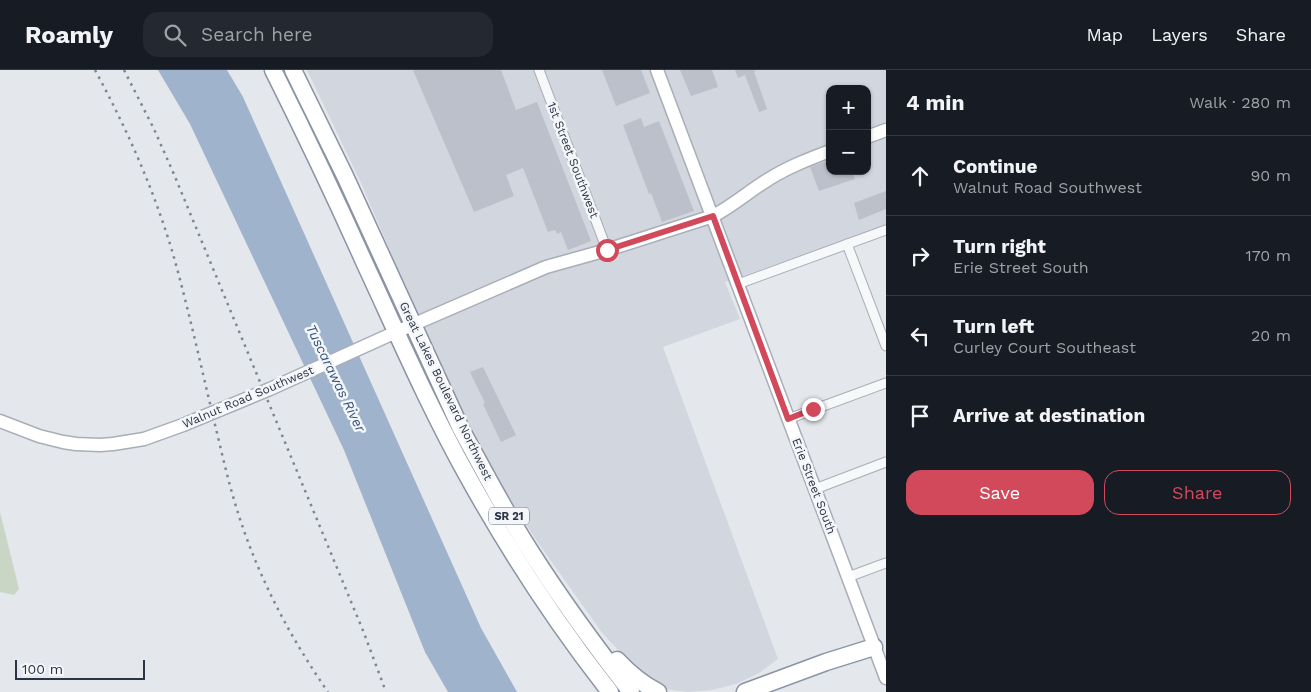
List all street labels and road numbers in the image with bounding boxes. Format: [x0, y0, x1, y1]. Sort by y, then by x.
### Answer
street label: 1st Street Southwest [544, 100, 602, 220]
street label: Great Lakes Boulevard Northwest [397, 299, 495, 483]
street label: Walnut Road Southwest [180, 363, 316, 431]
street label: Erie Street South [789, 436, 839, 536]
road number: SR 21 [489, 508, 529, 524]

